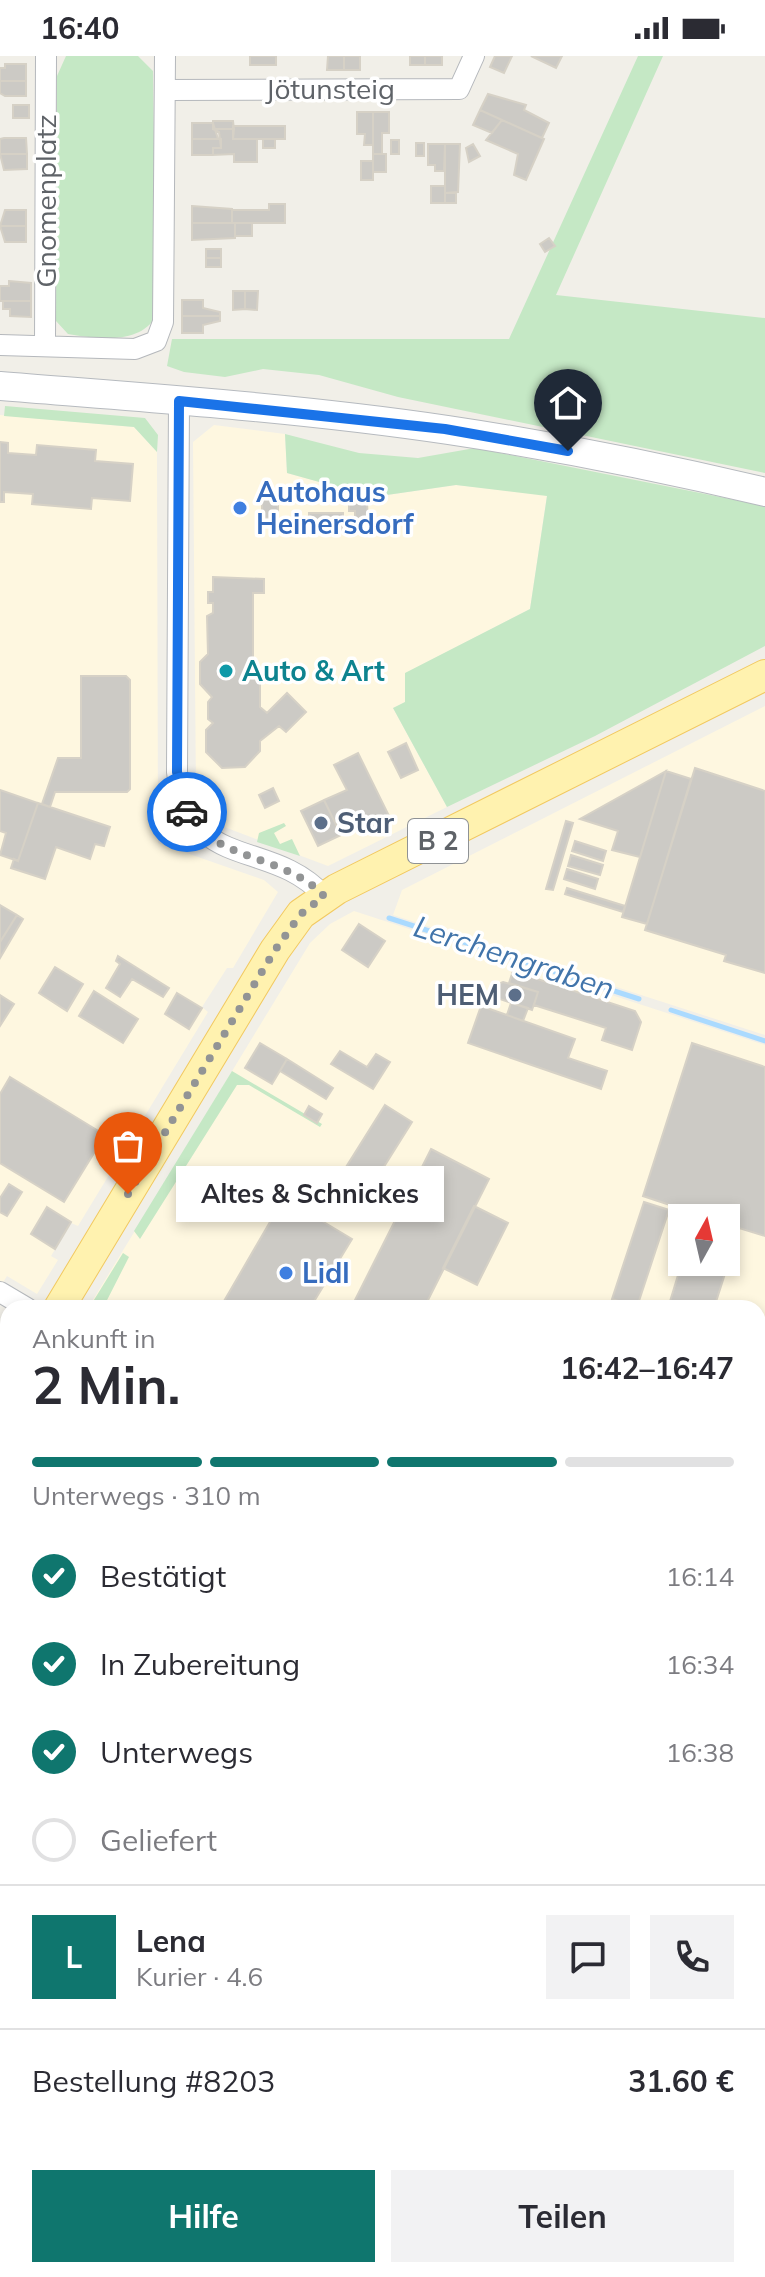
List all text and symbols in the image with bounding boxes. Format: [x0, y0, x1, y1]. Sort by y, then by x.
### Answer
text: 16:40 [40, 9, 119, 47]
street label: Jötunsteig [265, 71, 395, 106]
street label: Gnomenplatz [28, 114, 63, 288]
pin [534, 369, 602, 451]
icon: home [546, 381, 590, 425]
place label: Autohaus Heinersdorf [256, 474, 414, 541]
marker: Autohaus Heinersdorf [231, 499, 249, 517]
place label: Auto & Art [242, 653, 385, 688]
marker: Auto & Art [217, 662, 235, 680]
courier [147, 772, 227, 852]
icon: car [165, 790, 209, 834]
place label: Star [337, 805, 394, 840]
marker: Star [312, 814, 330, 832]
road number: B 2 [408, 819, 468, 863]
water label: Lerchengraben [409, 907, 619, 1007]
place label: HEM [436, 977, 499, 1012]
marker: HEM [506, 986, 524, 1004]
pin [94, 1112, 162, 1194]
icon: bag [106, 1124, 150, 1168]
callout: Altes & Schnickes [176, 1166, 444, 1222]
text: Altes & Schnickes [201, 1177, 419, 1210]
north arrow [668, 1204, 740, 1276]
map controls [668, 1204, 740, 1276]
place label: Lidl [302, 1255, 350, 1290]
marker: Lidl [277, 1264, 295, 1282]
text: Ankunft in [32, 1322, 155, 1355]
text: 16:42–16:47 [560, 1349, 734, 1387]
text: 2 Min. [32, 1352, 181, 1417]
text: Unterwegs · 310 m [32, 1479, 261, 1512]
icon: check [32, 1554, 76, 1598]
text: Bestätigt [100, 1557, 226, 1595]
text: 16:14 [666, 1560, 734, 1593]
icon: check [32, 1642, 76, 1686]
text: In Zubereitung [100, 1645, 300, 1683]
text: 16:34 [666, 1648, 734, 1681]
icon: check [32, 1730, 76, 1774]
text: Unterwegs [100, 1733, 253, 1771]
text: 16:38 [666, 1736, 734, 1769]
text: Geliefert [100, 1821, 217, 1859]
button: chat [546, 1915, 630, 1999]
button: phone [650, 1915, 734, 1999]
text: Lena [136, 1922, 206, 1960]
text: L [66, 1938, 82, 1976]
text: Kurier · 4.6 [136, 1960, 263, 1993]
text: Bestellung #8203 [32, 2062, 275, 2100]
text: 31.60 € [628, 2062, 734, 2100]
button: Hilfe [32, 2170, 375, 2262]
button: Teilen [391, 2170, 734, 2262]

